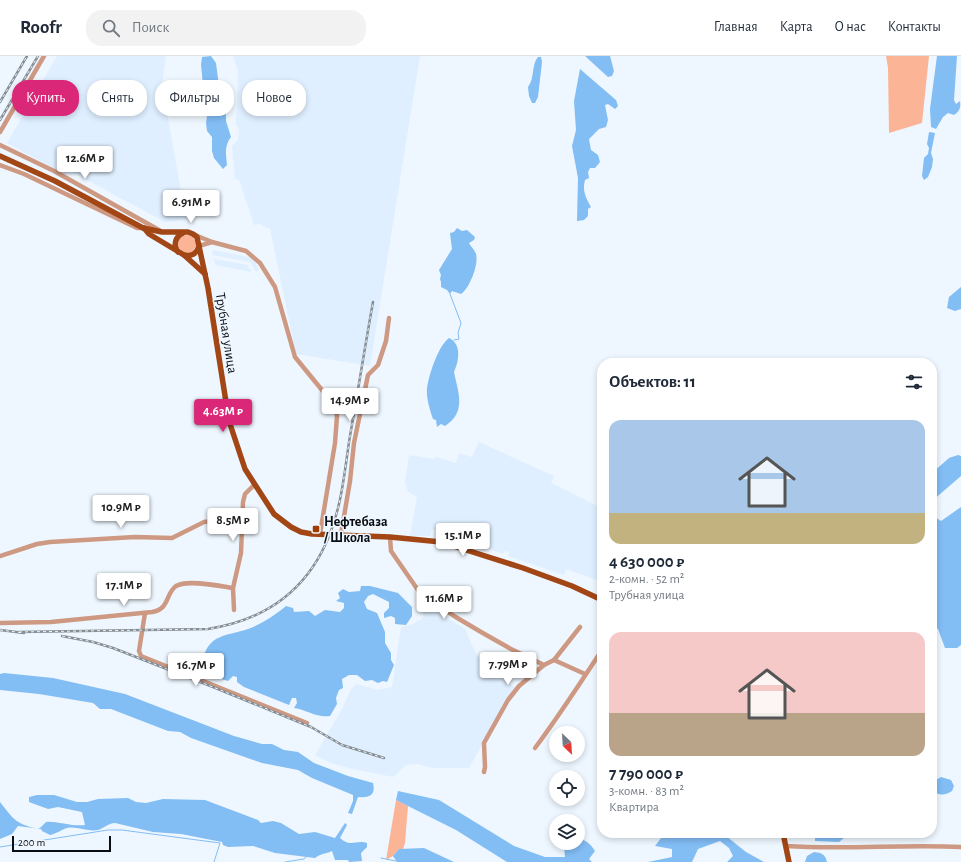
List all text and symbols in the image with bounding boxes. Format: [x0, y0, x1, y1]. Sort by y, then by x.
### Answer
search box [86, 10, 366, 46]
icon: search [100, 17, 122, 39]
text: Roofr [20, 18, 62, 37]
text: Поиск [132, 20, 169, 35]
text: Главная [714, 20, 758, 34]
text: Карта [780, 20, 813, 34]
text: О нас [835, 20, 866, 34]
text: Контакты [888, 20, 941, 34]
chip: Купить [12, 80, 79, 116]
chip: Снять [87, 80, 147, 116]
chip: Фильтры [155, 80, 234, 116]
chip: Новое [242, 80, 306, 116]
pin: 12.6M ₽ [48, 146, 122, 180]
text: 12.6M ₽ [66, 152, 104, 165]
pin: 6.91M ₽ [154, 190, 228, 224]
text: 6.91M ₽ [172, 196, 210, 209]
street label: Трубная улица [213, 292, 239, 375]
icon: filters [903, 371, 925, 393]
text: Объектов: 11 [609, 373, 696, 390]
pin: 14.9M ₽ [313, 388, 387, 422]
text: 14.9M ₽ [331, 394, 369, 407]
pin: 4.63M ₽ [186, 399, 260, 433]
text: 4.63M ₽ [203, 405, 243, 418]
icon: home [731, 446, 803, 518]
pin: 10.9M ₽ [84, 495, 158, 529]
text: 10.9M ₽ [101, 501, 141, 514]
pin: 8.5M ₽ [200, 508, 266, 542]
text: 8.5M ₽ [216, 514, 250, 527]
place label: Нефтебаза / Школа [323, 515, 388, 545]
pin: 15.1M ₽ [426, 523, 500, 557]
marker: Нефтебаза / Школа [311, 524, 321, 534]
text: 15.1M ₽ [445, 529, 481, 542]
text: 4 630 000 ₽ [609, 553, 684, 570]
pin: 17.1M ₽ [87, 573, 161, 607]
text: 2-комн. · 52 m² [609, 573, 684, 586]
text: 17.1M ₽ [106, 579, 142, 592]
pin: 11.6M ₽ [407, 586, 481, 620]
text: Трубная улица [609, 589, 685, 602]
text: 11.6M ₽ [425, 592, 463, 605]
pin: 7.79M ₽ [471, 652, 545, 686]
pin: 16.7M ₽ [159, 653, 233, 687]
text: 7.79M ₽ [489, 658, 527, 671]
icon: home [731, 658, 803, 730]
text: 16.7M ₽ [177, 659, 215, 672]
north arrow [549, 726, 585, 762]
map controls [549, 726, 585, 850]
text: 7 790 000 ₽ [609, 765, 683, 782]
button: locate [549, 770, 585, 806]
text: 3-комн. · 83 m² [609, 785, 684, 798]
text: Квартира [609, 801, 659, 814]
button: layers [549, 814, 585, 850]
scale bar [12, 834, 111, 853]
text: 200 m [18, 837, 45, 848]

